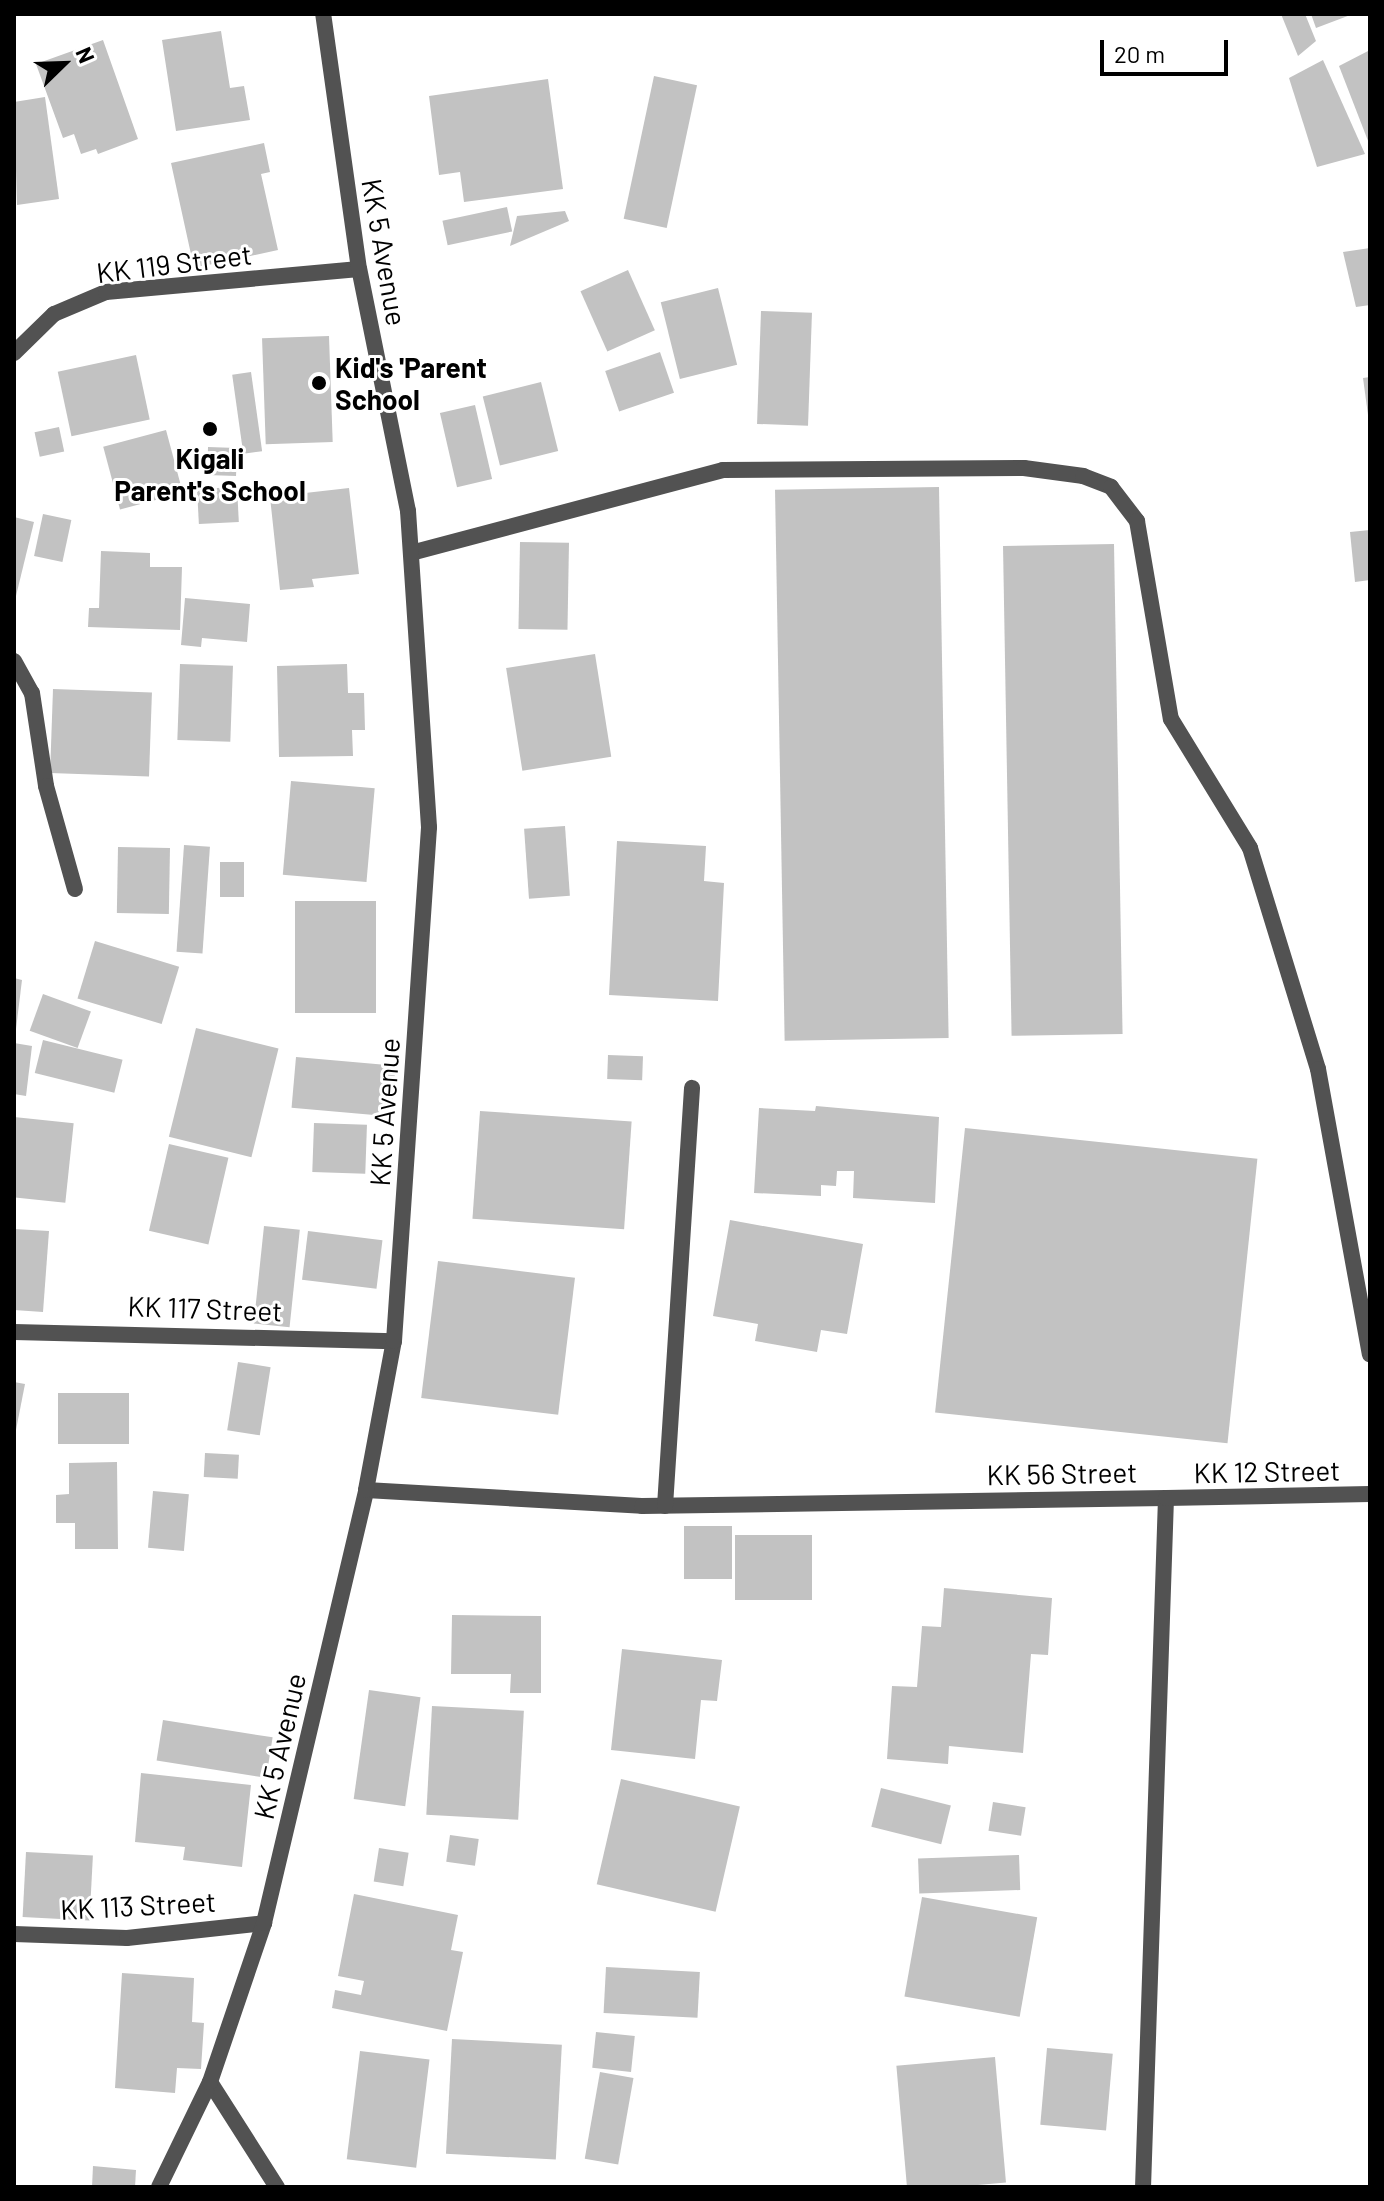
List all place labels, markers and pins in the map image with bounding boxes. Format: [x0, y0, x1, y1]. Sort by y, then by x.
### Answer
place label: Kid's 'Parent School [335, 350, 487, 416]
marker: Kid's 'Parent School [310, 374, 328, 392]
marker: Kigali Parent's School [201, 420, 219, 438]
place label: Kigali Parent's School [114, 441, 306, 507]

